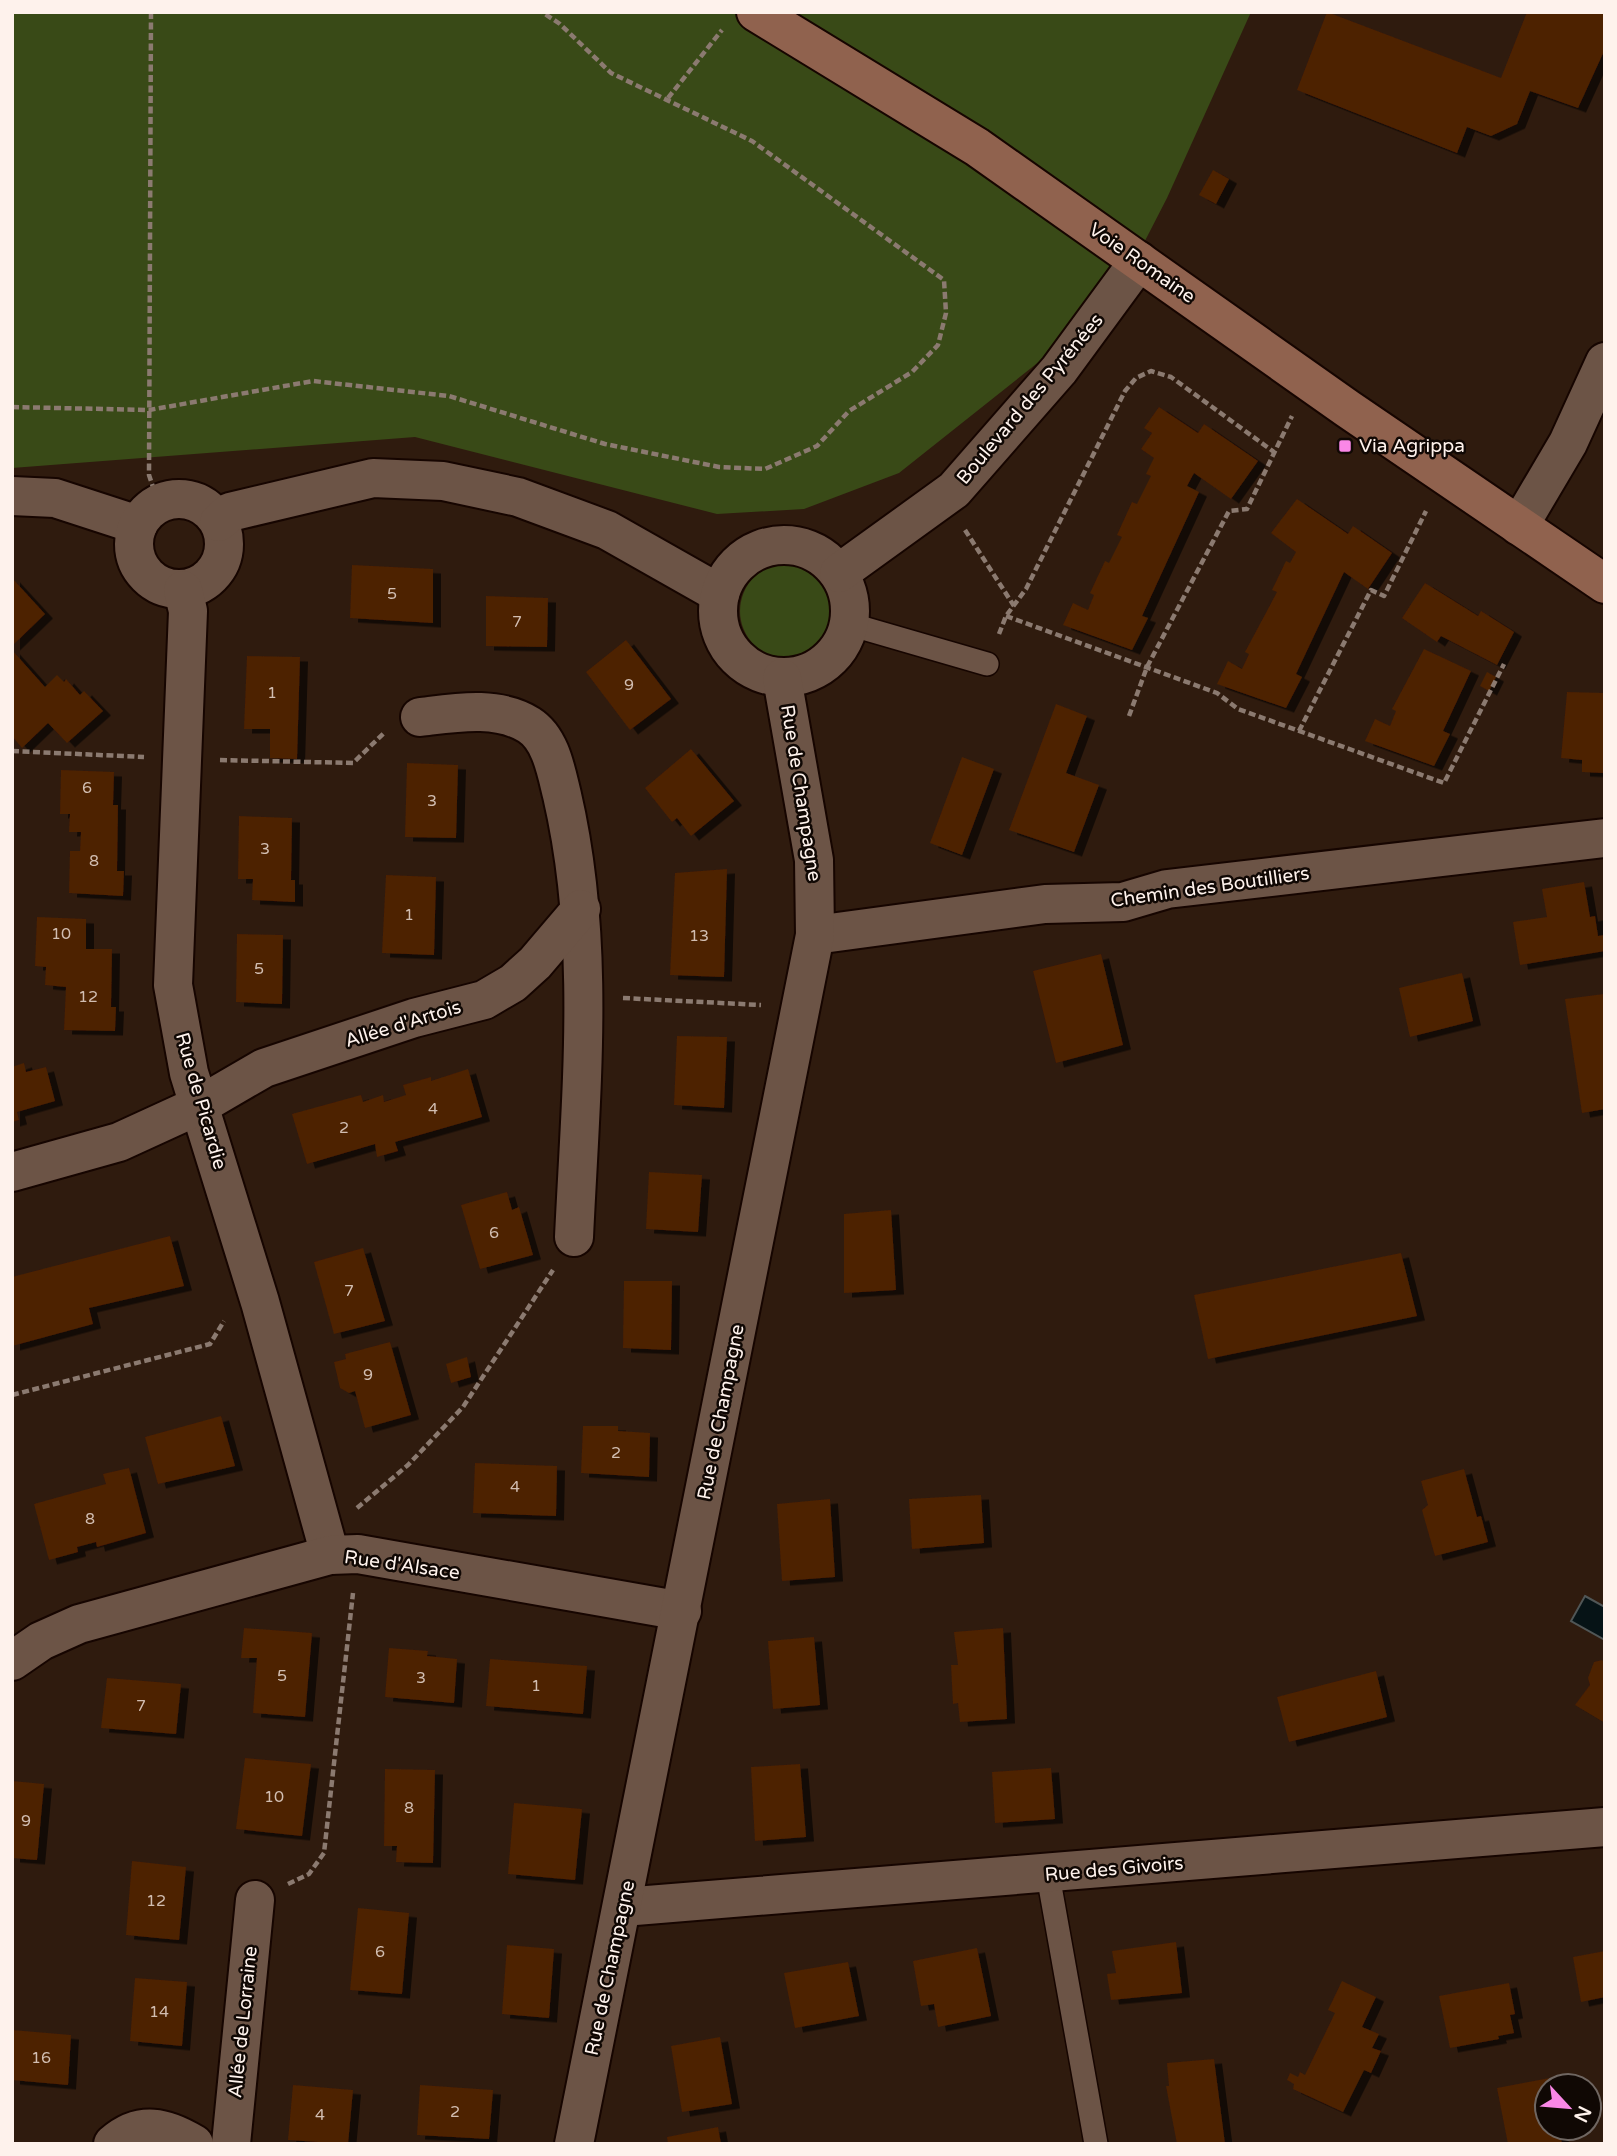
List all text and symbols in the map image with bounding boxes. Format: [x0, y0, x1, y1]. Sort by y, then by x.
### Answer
street label: Voie Romaine [1085, 218, 1199, 308]
street label: Boulevard des Pyrénées [952, 309, 1108, 489]
place label: Via Agrippa [1359, 435, 1465, 457]
marker: Via Agrippa [1337, 438, 1353, 454]
house number: 5 [387, 584, 397, 604]
house number: 7 [512, 612, 522, 632]
house number: 9 [624, 675, 634, 695]
house number: 1 [267, 683, 277, 703]
street label: Rue de Champagne [776, 703, 826, 883]
house number: 6 [82, 778, 92, 798]
house number: 3 [427, 791, 437, 811]
house number: 3 [260, 839, 270, 859]
house number: 8 [89, 851, 99, 871]
street label: Chemin des Boutilliers [1109, 862, 1311, 912]
house number: 1 [404, 905, 414, 925]
house number: 10 [51, 924, 71, 944]
house number: 13 [689, 926, 709, 946]
house number: 5 [254, 959, 264, 979]
house number: 12 [78, 987, 98, 1007]
street label: Allée d'Artois [342, 996, 464, 1052]
street label: Rue de Picardie [171, 1030, 231, 1172]
house number: 4 [428, 1099, 438, 1119]
house number: 2 [339, 1118, 349, 1138]
house number: 6 [489, 1223, 499, 1243]
house number: 7 [344, 1281, 354, 1301]
street label: Rue de Champagne [693, 1322, 749, 1502]
house number: 9 [363, 1365, 373, 1385]
house number: 2 [611, 1443, 621, 1463]
house number: 4 [510, 1477, 520, 1497]
house number: 8 [85, 1509, 95, 1529]
street label: Rue d'Alsace [343, 1546, 461, 1584]
house number: 5 [277, 1666, 287, 1686]
house number: 3 [416, 1668, 426, 1688]
house number: 1 [531, 1676, 541, 1696]
house number: 7 [136, 1696, 146, 1716]
house number: 10 [264, 1787, 284, 1807]
house number: 8 [404, 1798, 414, 1818]
house number: 9 [21, 1811, 31, 1831]
street label: Rue des Givoirs [1044, 1852, 1184, 1886]
street label: Rue de Champagne [581, 1878, 639, 2058]
house number: 12 [146, 1891, 166, 1911]
house number: 6 [375, 1942, 385, 1962]
street label: Allée de Lorraine [224, 1945, 262, 2099]
house number: 14 [149, 2002, 169, 2022]
house number: 16 [31, 2048, 51, 2068]
north arrow [1533, 2072, 1603, 2142]
house number: 2 [450, 2102, 460, 2122]
text: N [1569, 2102, 1596, 2126]
house number: 4 [315, 2105, 325, 2125]

